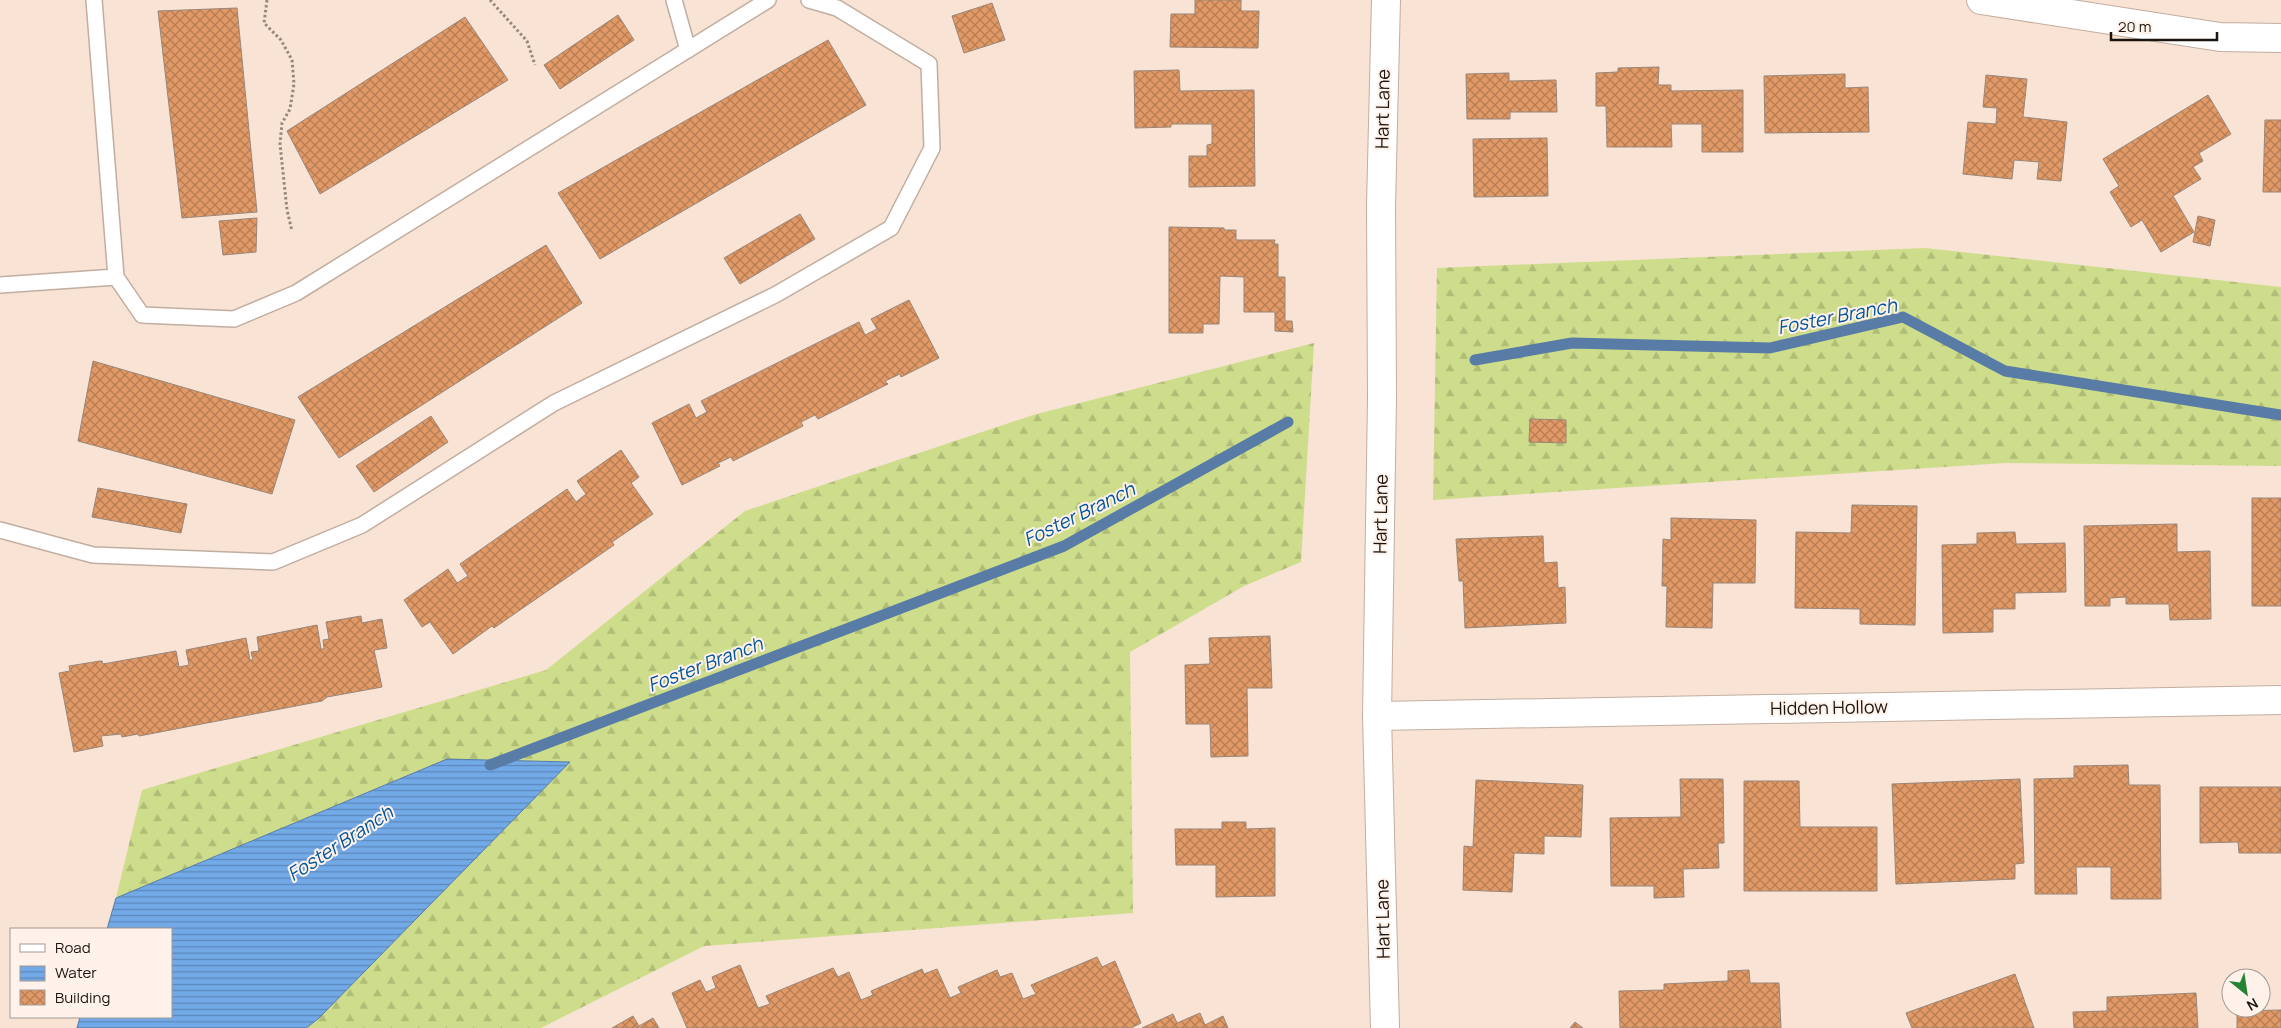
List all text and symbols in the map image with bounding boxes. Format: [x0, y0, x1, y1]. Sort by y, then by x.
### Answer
scale bar [2111, 10, 2217, 42]
text: 20 m [2118, 16, 2151, 37]
street label: Hart Lane [1369, 69, 1395, 149]
water label: Foster Branch [1775, 292, 1900, 340]
street label: Hart Lane [1367, 474, 1393, 554]
water label: Foster Branch [1019, 475, 1140, 552]
water label: Foster Branch [644, 630, 767, 698]
street label: Hidden Hollow [1770, 694, 1888, 720]
water label: Foster Branch [282, 799, 398, 887]
street label: Hart Lane [1369, 879, 1395, 959]
legend [10, 928, 172, 1018]
text: Road [55, 937, 91, 958]
text: Water [55, 962, 97, 983]
north arrow [2221, 968, 2271, 1018]
text: Building [55, 987, 110, 1008]
text: N [2244, 994, 2262, 1015]

